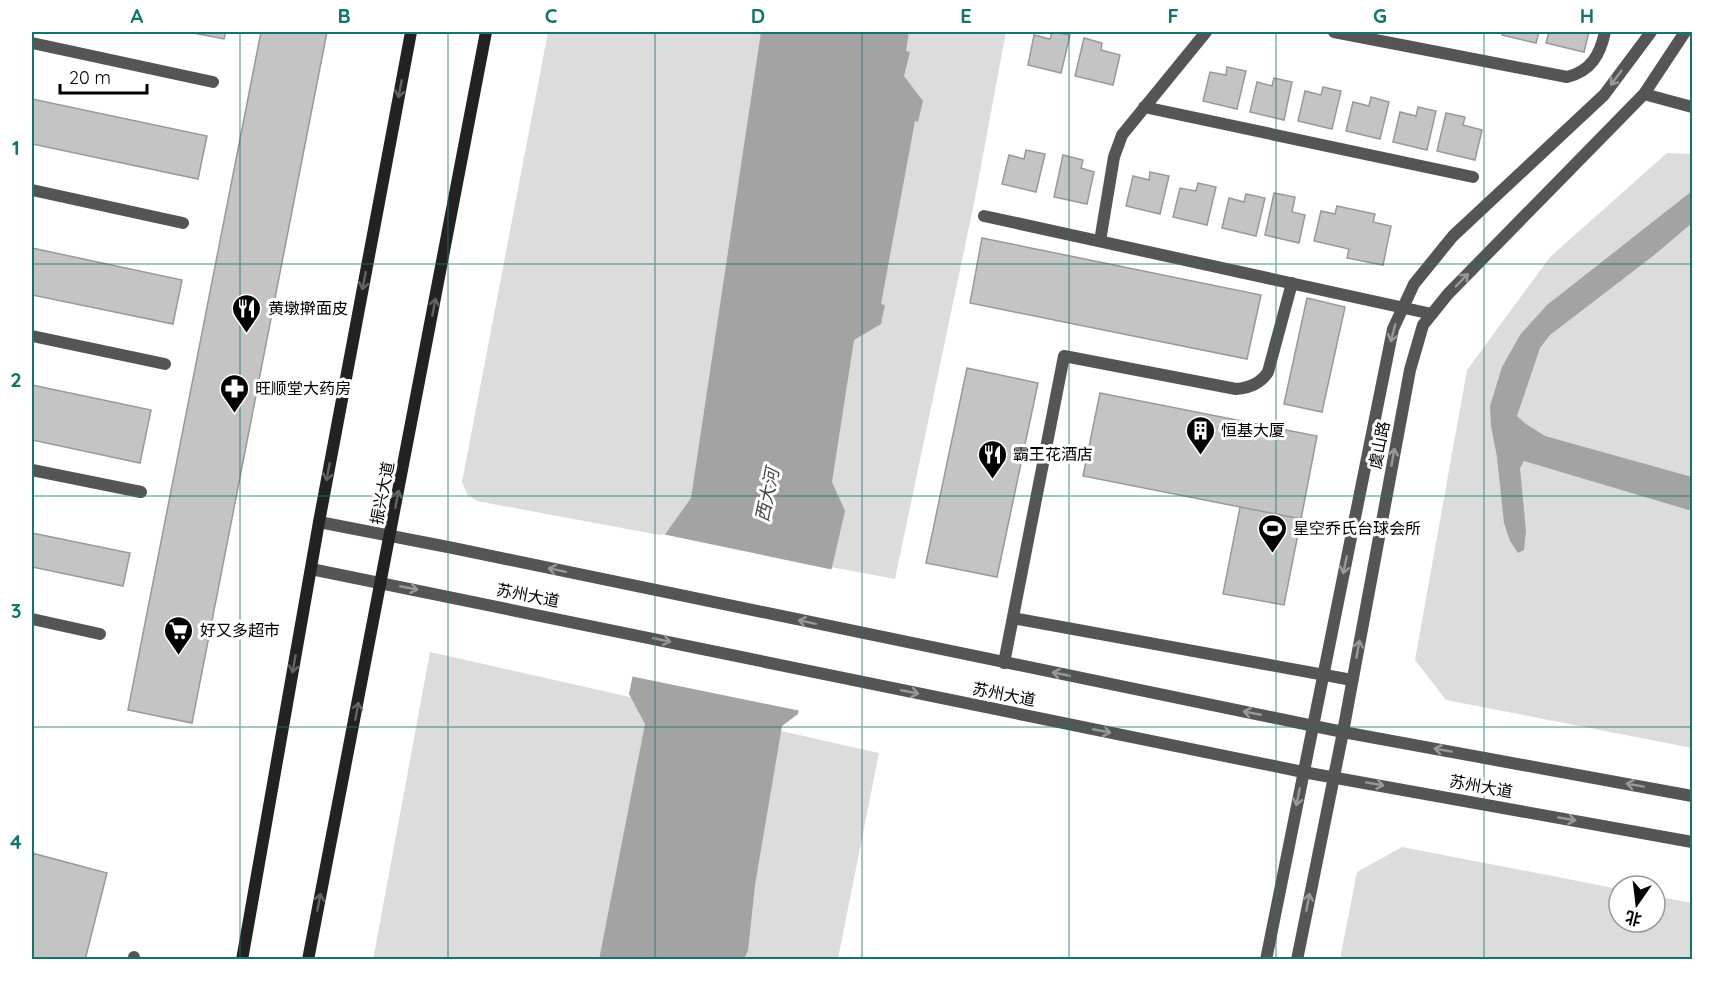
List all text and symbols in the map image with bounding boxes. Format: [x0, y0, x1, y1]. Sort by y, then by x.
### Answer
text: A [131, 3, 144, 28]
text: B [337, 3, 351, 28]
text: C [545, 3, 558, 28]
text: D [751, 3, 765, 28]
text: E [960, 3, 972, 28]
text: F [1167, 3, 1179, 28]
text: G [1373, 3, 1387, 28]
text: H [1580, 3, 1594, 28]
scale bar [60, 57, 147, 95]
text: 20 m [69, 66, 111, 89]
one-way arrow [1609, 70, 1622, 86]
one-way arrow [394, 79, 405, 98]
text: 1 [12, 135, 20, 160]
one-way arrow [358, 270, 369, 290]
one-way arrow [1454, 272, 1469, 287]
restaurant icon: 黄墩擀面皮 [231, 292, 263, 334]
place label: 黄墩擀面皮 [268, 298, 348, 318]
one-way arrow [429, 298, 440, 317]
one-way arrow [1387, 323, 1398, 342]
text: 2 [10, 367, 22, 392]
pharmacy icon: 旺顺堂大药房 [218, 372, 250, 414]
place label: 旺顺堂大药房 [255, 378, 351, 398]
building icon: 恒基大厦 [1184, 414, 1216, 456]
place label: 恒基大厦 [1221, 420, 1285, 440]
street label: 虞山路 [1365, 420, 1393, 470]
restaurant icon: 霸王花酒店 [976, 438, 1008, 480]
place label: 霸王花酒店 [1013, 444, 1093, 464]
one-way arrow [1388, 448, 1399, 468]
street label: 振兴大道 [366, 460, 398, 526]
one-way arrow [322, 462, 333, 482]
water label: 西大河 [750, 463, 784, 524]
one-way arrow [392, 489, 403, 509]
sports icon: 星空乔氏台球会所 [1256, 512, 1288, 554]
place label: 星空乔氏台球会所 [1293, 518, 1421, 538]
one-way arrow [1339, 555, 1350, 574]
one-way arrow [547, 563, 566, 575]
street label: 苏州大道 [495, 579, 561, 611]
one-way arrow [399, 583, 419, 594]
text: 3 [11, 598, 21, 623]
supermarket icon: 好又多超市 [163, 614, 195, 656]
one-way arrow [797, 616, 817, 627]
place label: 好又多超市 [200, 620, 280, 640]
one-way arrow [652, 635, 672, 646]
one-way arrow [1353, 640, 1364, 659]
one-way arrow [288, 654, 299, 674]
one-way arrow [1051, 668, 1071, 679]
street label: 苏州大道 [971, 678, 1037, 710]
one-way arrow [900, 687, 920, 698]
one-way arrow [352, 701, 363, 721]
one-way arrow [1242, 707, 1262, 718]
one-way arrow [1091, 726, 1111, 737]
one-way arrow [1434, 744, 1453, 755]
street label: 苏州大道 [1448, 771, 1514, 801]
one-way arrow [1365, 779, 1385, 790]
one-way arrow [1626, 779, 1645, 790]
one-way arrow [1292, 787, 1303, 806]
one-way arrow [1557, 814, 1577, 825]
text: 4 [10, 829, 22, 854]
north arrow [1607, 874, 1667, 934]
one-way arrow [314, 893, 325, 912]
one-way arrow [1303, 893, 1314, 912]
text: 北 [1623, 907, 1644, 930]

